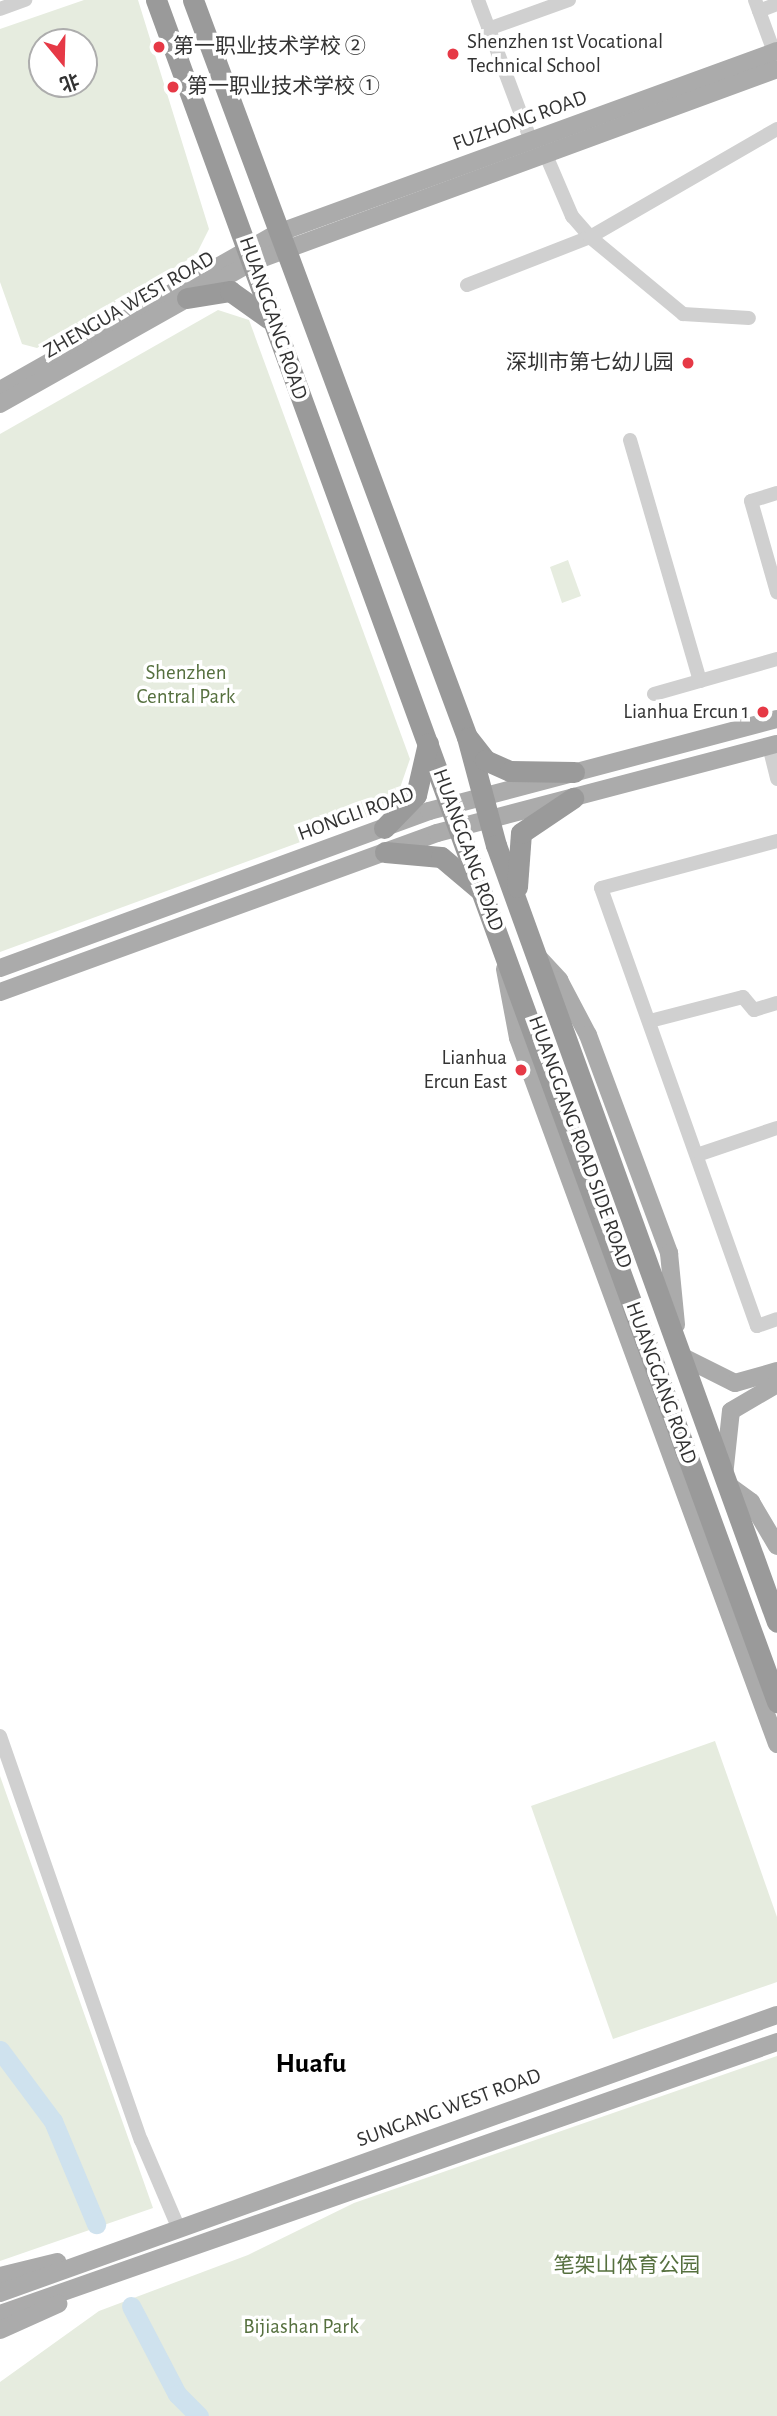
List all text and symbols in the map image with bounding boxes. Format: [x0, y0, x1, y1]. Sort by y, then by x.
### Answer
north arrow [28, 28, 98, 98]
place label: Shenzhen 1st Vocational Technical School [467, 29, 663, 79]
place label: 第一职业技术学校 ② [173, 34, 365, 60]
marker: 第一职业技术学校 ② [151, 39, 167, 55]
marker: Shenzhen 1st Vocational Technical School [445, 46, 461, 62]
text: 北 [57, 69, 81, 94]
place label: 第一职业技术学校 ① [187, 74, 379, 100]
marker: 第一职业技术学校 ① [165, 79, 181, 95]
street label: FUZHONG ROAD [449, 85, 591, 157]
street label: HUANGGANG ROAD [233, 233, 313, 403]
street label: ZHENGUA WEST ROAD [39, 246, 219, 364]
place label: 深圳市第七幼儿园 [506, 350, 674, 376]
marker: 深圳市第七幼儿园 [680, 355, 696, 371]
park label: Shenzhen Central Park [137, 660, 235, 710]
place label: Lianhua Ercun 1 [623, 699, 749, 725]
marker: Lianhua Ercun 1 [755, 704, 771, 720]
street label: HUANGGANG ROAD [427, 765, 509, 935]
street label: HONGLI ROAD [294, 781, 418, 847]
street label: HUANGGANG ROAD SIDE ROAD [522, 1012, 638, 1272]
place label: Lianhua Ercun East [424, 1045, 507, 1095]
marker: Lianhua Ercun East [513, 1062, 529, 1078]
street label: HUANGGANG ROAD [620, 1298, 702, 1468]
district label: Huafu [276, 2047, 346, 2081]
street label: SUNGANG WEST ROAD [353, 2063, 545, 2153]
park label: 笔架山体育公园 [554, 2253, 700, 2279]
park label: Bijiashan Park [243, 2314, 359, 2340]

